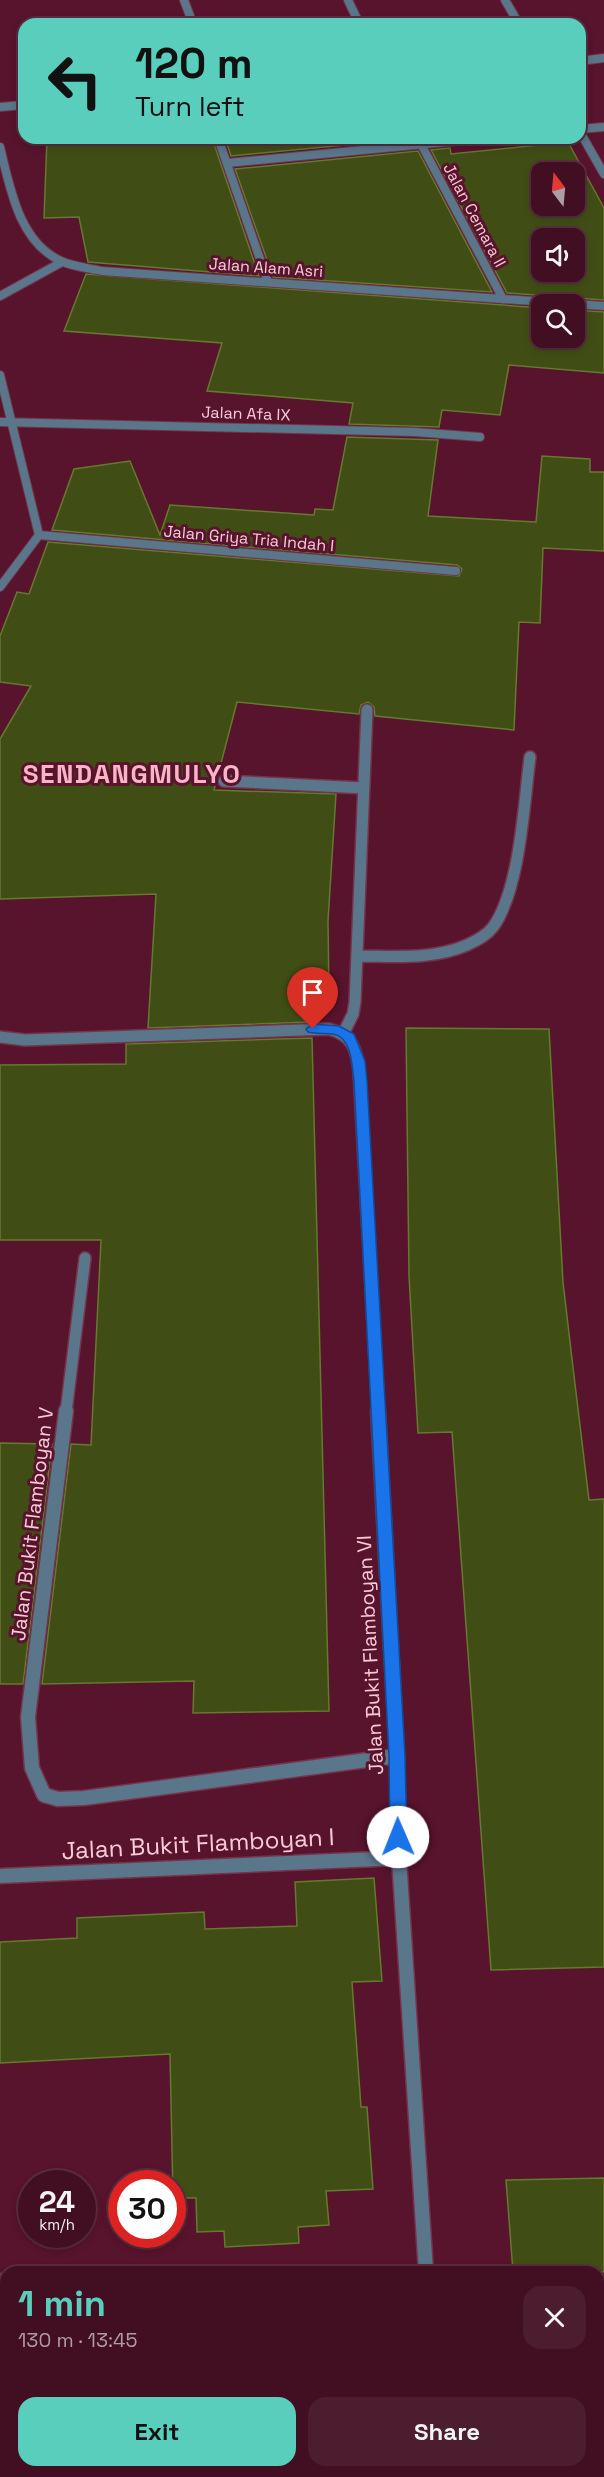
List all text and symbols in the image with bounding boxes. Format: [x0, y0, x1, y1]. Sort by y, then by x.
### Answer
text: 120 m [135, 37, 253, 90]
icon: left [36, 42, 114, 120]
text: Turn left [135, 89, 245, 124]
street label: Jalan Cemara II [438, 160, 511, 271]
north arrow [531, 162, 585, 216]
map controls [531, 162, 585, 348]
button: sound [531, 228, 585, 282]
street label: Jalan Alam Asri [208, 253, 324, 282]
button: search [531, 294, 585, 348]
street label: Jalan Afa IX [201, 401, 291, 426]
street label: Jalan Griya Tria Indah I [163, 521, 335, 556]
district label: SENDANGMULYO [23, 757, 241, 791]
pin [287, 967, 338, 1029]
icon: arrive [296, 976, 329, 1009]
street label: Jalan Bukit Flamboyan V [5, 1406, 59, 1642]
street label: Jalan Bukit Flamboyan VI [351, 1535, 389, 1775]
position arrow [366, 1805, 430, 1869]
street label: Jalan Bukit Flamboyan I [61, 1821, 335, 1866]
speed limit sign: 30 [108, 2170, 186, 2248]
text: 24 [39, 2182, 75, 2221]
text: km/h [39, 2215, 75, 2234]
text: 1 min [18, 2281, 106, 2327]
button: close [523, 2286, 586, 2349]
text: 130 m · 13:45 [18, 2327, 138, 2353]
button: Exit [18, 2397, 296, 2466]
button: Share [308, 2397, 586, 2466]

